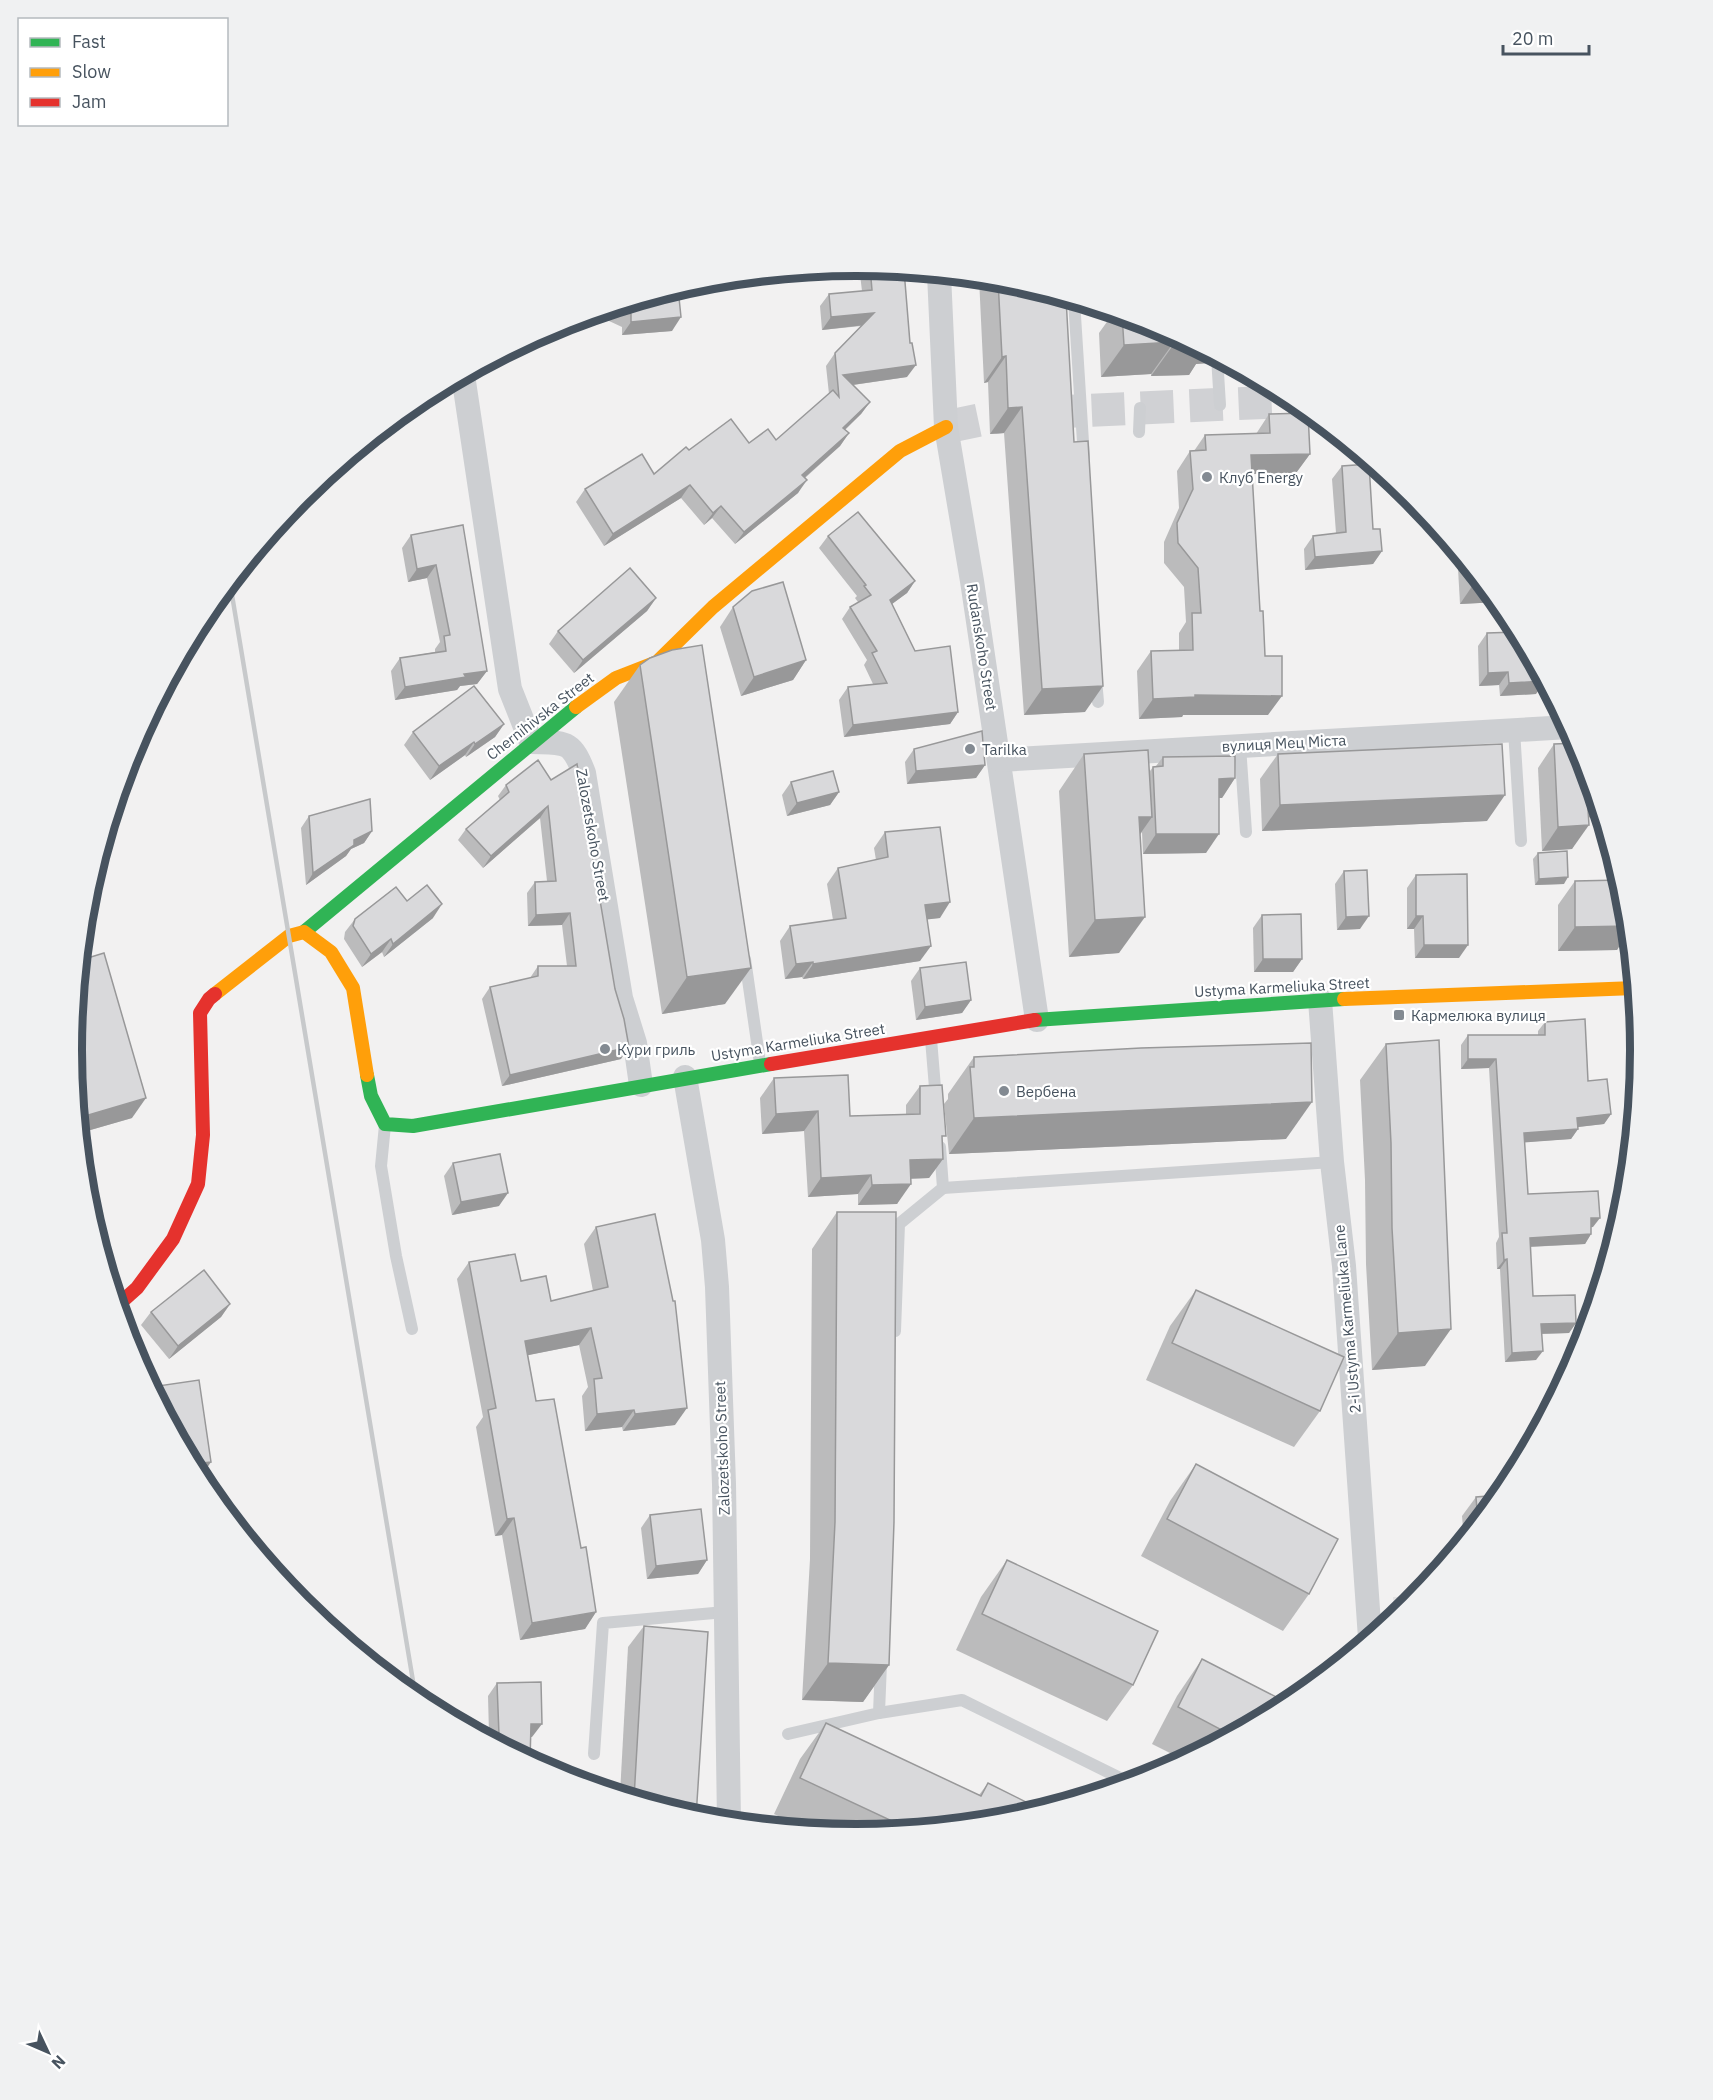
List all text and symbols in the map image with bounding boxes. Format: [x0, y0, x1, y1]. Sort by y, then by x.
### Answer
legend [18, 18, 228, 126]
scale bar [1503, 18, 1588, 56]
text: 20 m [1512, 27, 1554, 50]
text: Fast [72, 30, 106, 53]
text: Slow [72, 60, 111, 83]
text: Jam [72, 90, 107, 113]
place label: Клуб Energy [1219, 468, 1304, 487]
marker: Клуб Energy [1200, 470, 1214, 484]
street label: Rudanskoho Street [963, 582, 1001, 712]
street label: Chernihivska Street [482, 668, 598, 764]
street label: вулиця Мец Міста [1221, 730, 1347, 756]
place label: Tarilka [982, 740, 1027, 759]
marker: Tarilka [963, 742, 977, 756]
street label: Zalozetskoho Street [572, 767, 614, 903]
street label: Ustyma Karmeliuka Street [1194, 973, 1370, 1001]
place label: Кармелюка вулиця [1411, 1006, 1546, 1025]
marker: Кармелюка вулиця [1392, 1008, 1406, 1022]
street label: Ustyma Karmeliuka Street [710, 1019, 886, 1065]
place label: Кури гриль [617, 1040, 696, 1059]
marker: Кури гриль [598, 1042, 612, 1056]
place label: Вербена [1016, 1082, 1076, 1101]
marker: Вербена [997, 1084, 1011, 1098]
street label: 2-i Ustyma Karmeliuka Lane [1329, 1224, 1365, 1414]
street label: Zalozetskoho Street [710, 1381, 734, 1515]
north arrow [18, 2022, 78, 2082]
text: N [48, 2051, 70, 2074]

